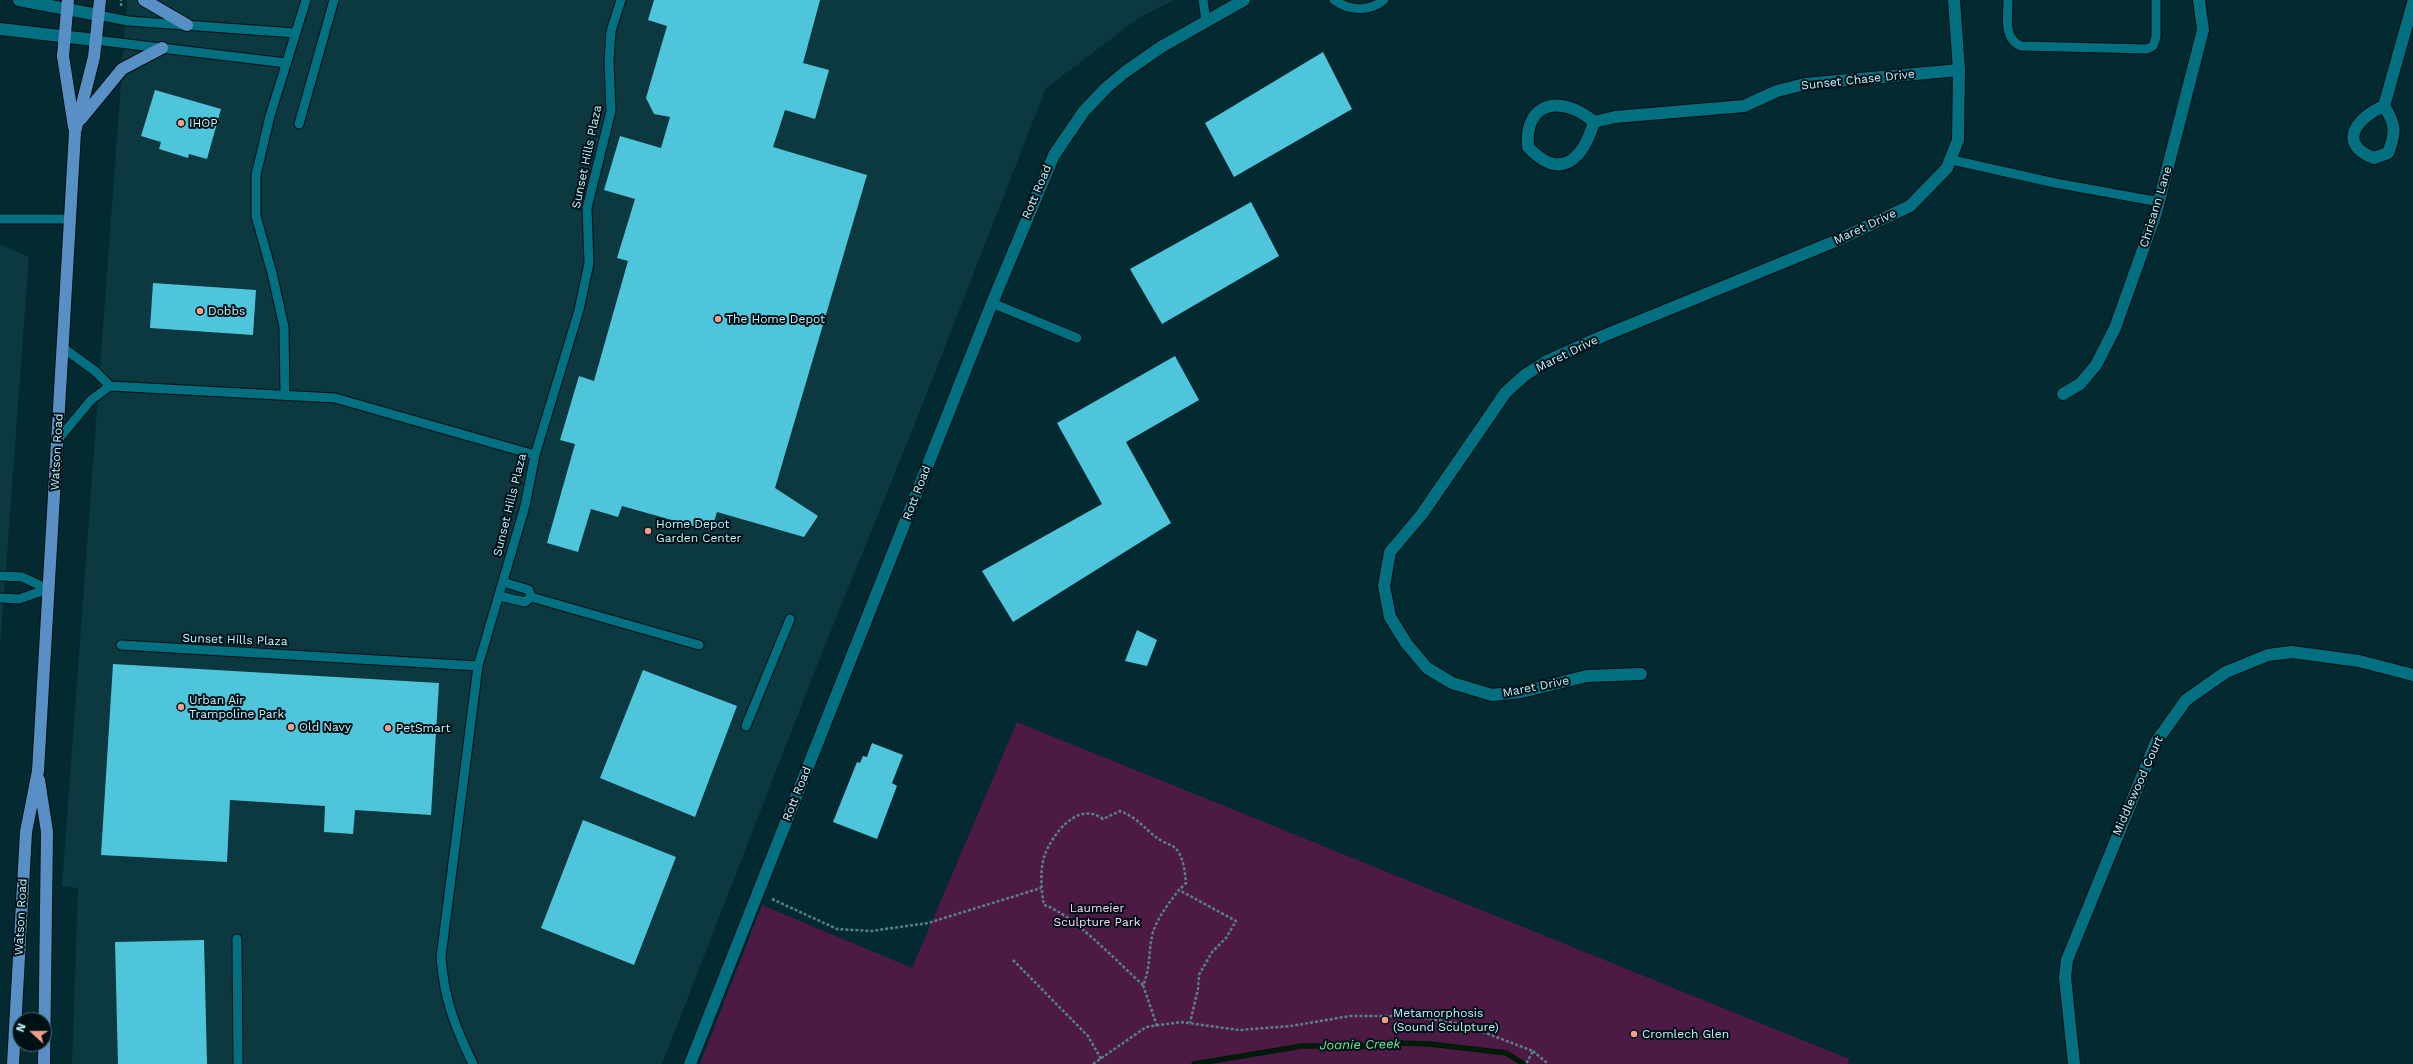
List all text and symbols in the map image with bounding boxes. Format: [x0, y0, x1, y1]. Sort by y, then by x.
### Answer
street label: Sunset Chase Drive [1800, 67, 1916, 93]
street label: Sunset Hills Plaza [569, 104, 605, 210]
place label: IHOP [189, 116, 218, 130]
marker: IHOP [176, 118, 186, 128]
street label: Rott Road [1019, 163, 1055, 221]
street label: Chrisann Lane [2137, 165, 2175, 249]
street label: Maret Drive [1831, 206, 1899, 248]
place label: Dobbs [208, 304, 245, 318]
marker: Dobbs [195, 306, 205, 316]
place label: The Home Depot [726, 312, 825, 326]
marker: The Home Depot [713, 314, 723, 324]
street label: Maret Drive [1534, 333, 1600, 375]
street label: Watson Road [48, 413, 66, 491]
street label: Sunset Hills Plaza [490, 452, 530, 558]
street label: Rott Road [900, 464, 934, 522]
place label: Home Depot Garden Center [656, 517, 741, 545]
marker: Home Depot Garden Center [643, 526, 653, 536]
street label: Sunset Hills Plaza [182, 631, 288, 649]
street label: Maret Drive [1502, 674, 1570, 700]
place label: Urban Air Trampoline Park [189, 693, 284, 721]
marker: Urban Air Trampoline Park [176, 702, 186, 712]
place label: Old Navy [299, 720, 351, 734]
place label: PetSmart [396, 721, 450, 735]
marker: Old Navy [286, 722, 296, 732]
marker: PetSmart [383, 723, 393, 733]
street label: Middlewood Court [2110, 734, 2166, 838]
street label: Rott Road [780, 765, 814, 823]
street label: Watson Road [12, 878, 30, 956]
park label: Laumeier Sculpture Park [1054, 901, 1140, 929]
place label: Metamorphosis (Sound Sculpture) [1393, 1006, 1499, 1034]
north arrow [12, 1012, 52, 1052]
marker: Metamorphosis (Sound Sculpture) [1380, 1015, 1390, 1025]
text: N [14, 1022, 29, 1034]
place label: Cromlech Glen [1642, 1027, 1729, 1041]
marker: Cromlech Glen [1629, 1029, 1639, 1039]
water label: Joanie Creek [1319, 1036, 1401, 1054]

